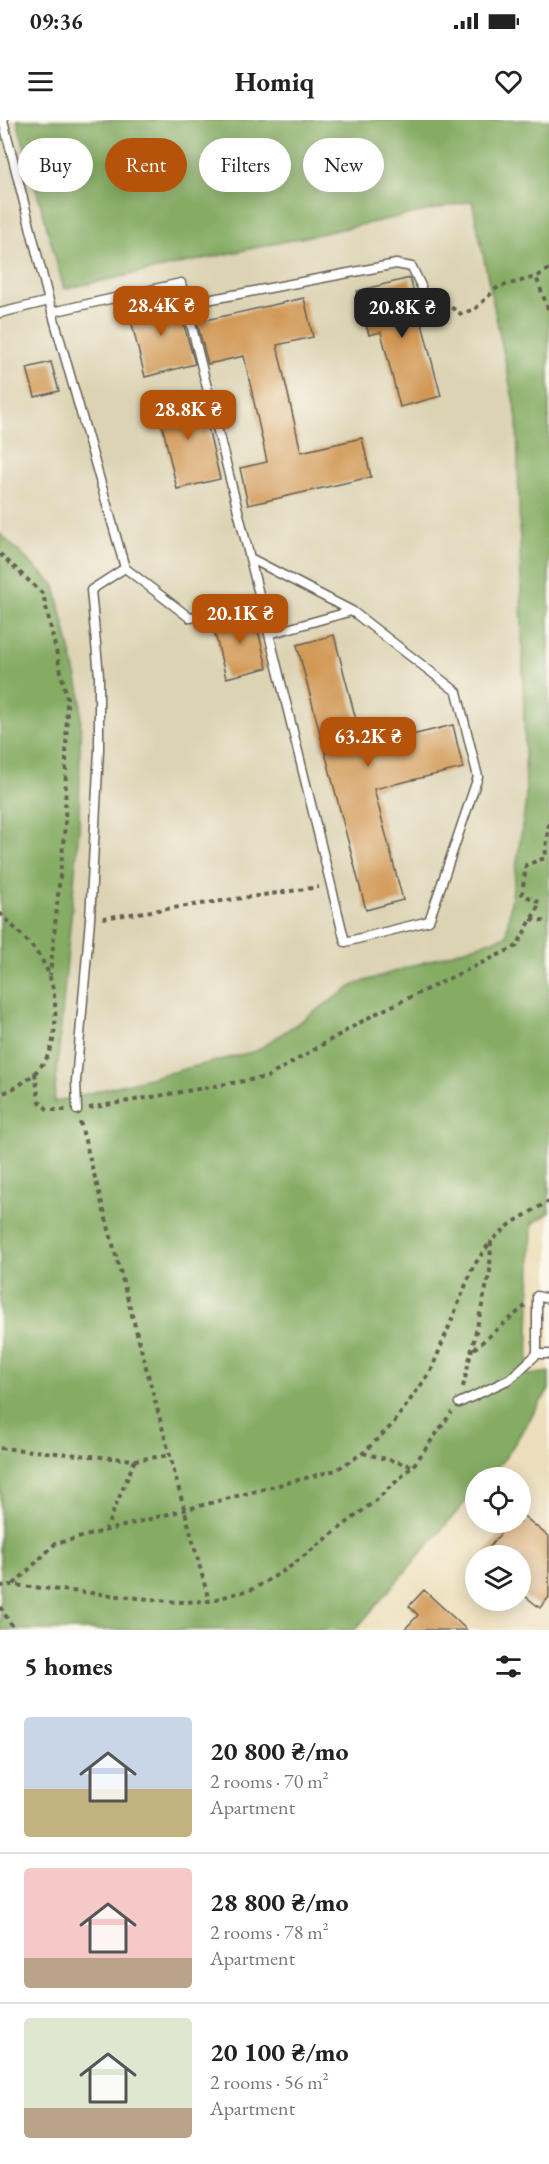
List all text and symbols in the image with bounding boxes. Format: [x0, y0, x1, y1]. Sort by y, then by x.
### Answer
text: 09:36 [30, 7, 83, 36]
text: Homiq [235, 64, 314, 99]
icon: menu [24, 65, 57, 98]
icon: heart [492, 65, 525, 98]
chip: Buy [18, 138, 93, 192]
chip: Rent [105, 138, 187, 192]
chip: Filters [199, 138, 291, 192]
chip: New [303, 138, 384, 192]
pin: 28.4K ₴ [106, 286, 216, 337]
pin: 20.8K ₴ [347, 288, 457, 339]
text: 28.4K ₴ [127, 292, 195, 318]
text: 20.8K ₴ [368, 294, 436, 320]
pin: 28.8K ₴ [133, 390, 243, 441]
text: 28.8K ₴ [154, 396, 222, 422]
pin: 20.1K ₴ [185, 594, 295, 645]
text: 20.1K ₴ [206, 600, 274, 626]
pin: 63.2K ₴ [313, 717, 423, 768]
text: 63.2K ₴ [334, 723, 402, 749]
map controls [465, 1467, 531, 1611]
button: locate [465, 1467, 531, 1533]
button: layers [465, 1545, 531, 1611]
text: 5 homes [24, 1649, 113, 1683]
icon: filters [492, 1650, 525, 1683]
text: 20 800 ₴/mo [210, 1734, 348, 1768]
icon: home [72, 1741, 144, 1813]
text: 2 rooms · 70 m² [210, 1768, 329, 1794]
text: Apartment [210, 1794, 295, 1820]
text: 28 800 ₴/mo [210, 1885, 348, 1919]
icon: home [72, 1892, 144, 1964]
text: 2 rooms · 78 m² [210, 1919, 329, 1945]
text: Apartment [210, 1945, 295, 1971]
text: 20 100 ₴/mo [210, 2035, 348, 2069]
icon: home [72, 2042, 144, 2114]
text: 2 rooms · 56 m² [210, 2069, 329, 2095]
text: Apartment [210, 2095, 295, 2121]

